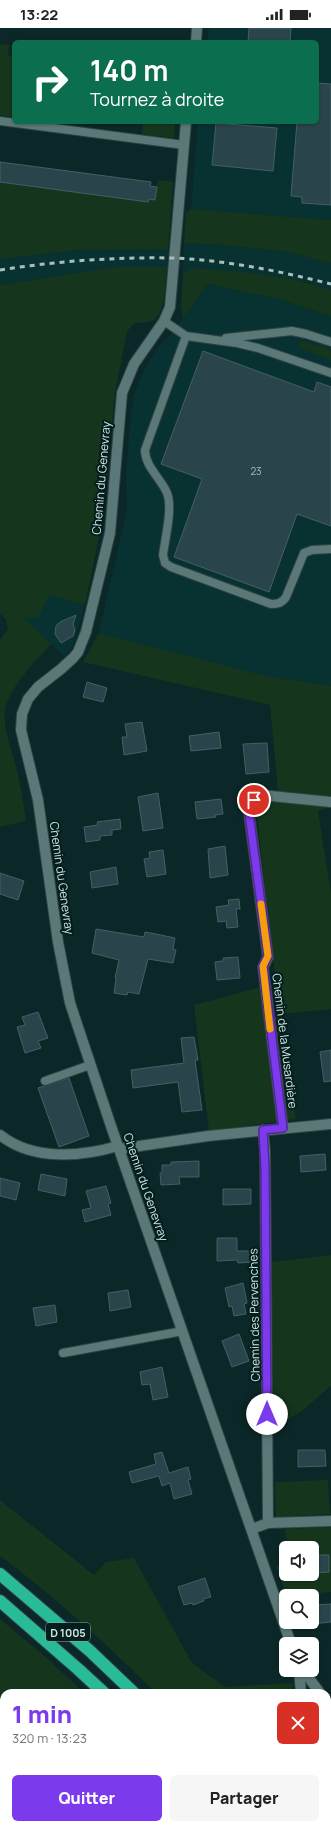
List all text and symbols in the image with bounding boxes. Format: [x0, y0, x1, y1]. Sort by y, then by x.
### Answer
text: 13:22 [20, 4, 58, 25]
text: 140 m [90, 51, 169, 89]
icon: right [24, 56, 76, 108]
text: Tournez à droite [90, 87, 224, 111]
street label: Chemin du Genevray [88, 420, 114, 535]
house number: 23 [250, 464, 262, 478]
pin [237, 783, 271, 817]
icon: arrive [243, 789, 265, 811]
street label: Chemin du Genevray [46, 821, 78, 936]
street label: Chemin de la Musardière [268, 972, 302, 1110]
street label: Chemin du Genevray [119, 1130, 173, 1244]
street label: Chemin des Pervenches [244, 1248, 264, 1382]
position arrow [246, 1393, 288, 1435]
map controls [279, 1541, 319, 1677]
button: sound [279, 1541, 319, 1581]
button: search [279, 1589, 319, 1629]
road number: D 1005 [46, 1623, 90, 1641]
button: layers [279, 1637, 319, 1677]
text: 1 min [12, 1697, 72, 1730]
button: close [277, 1702, 319, 1744]
text: 320 m · 13:23 [12, 1729, 87, 1747]
button: Quitter [12, 1775, 162, 1821]
button: Partager [170, 1775, 319, 1821]

